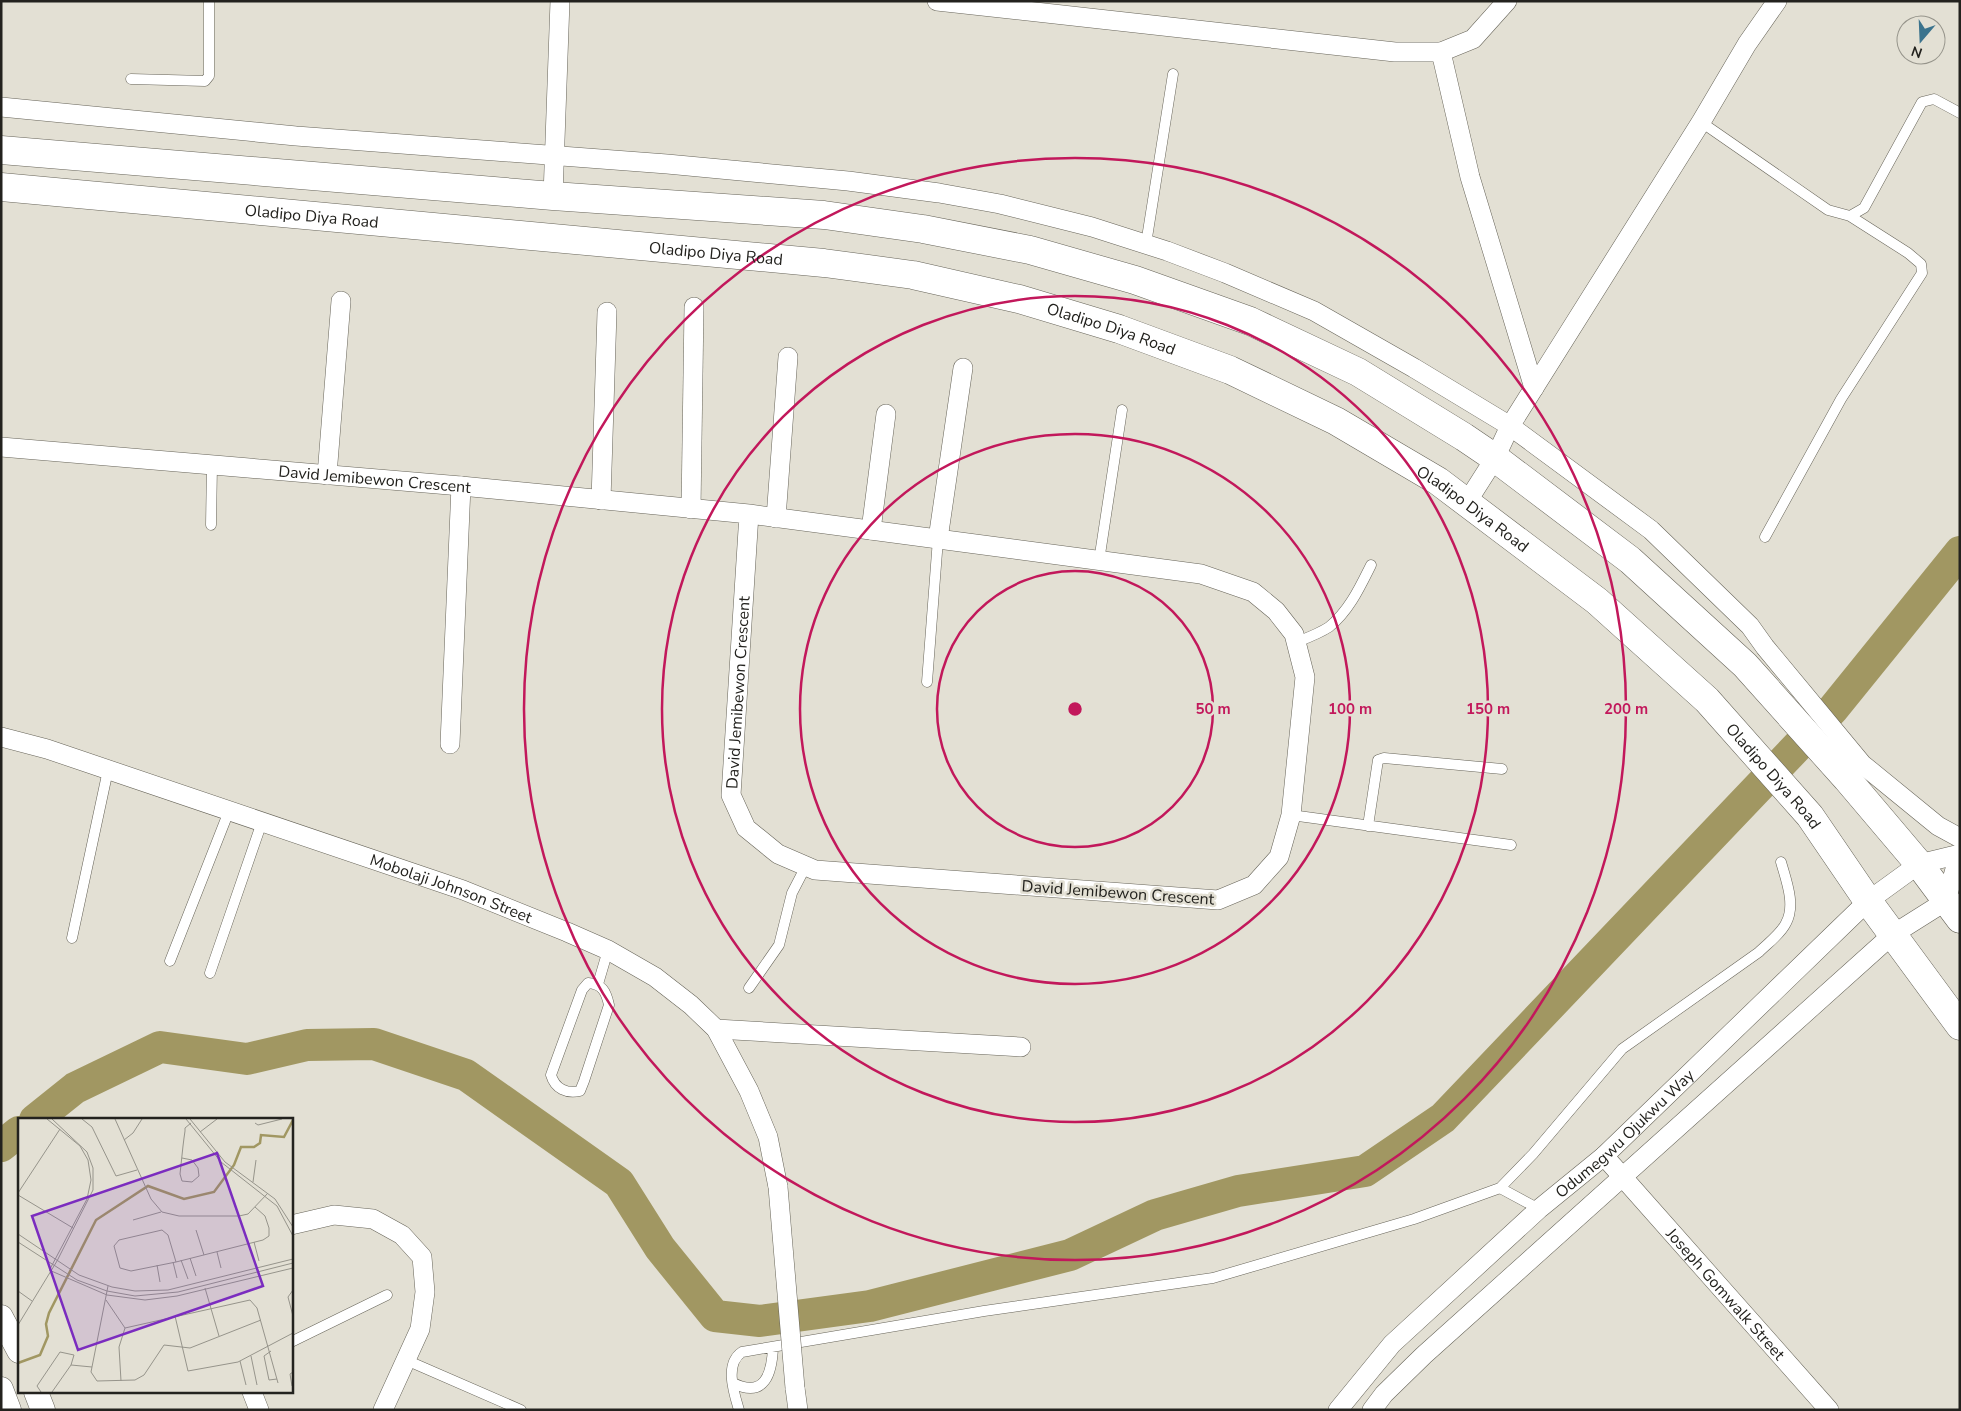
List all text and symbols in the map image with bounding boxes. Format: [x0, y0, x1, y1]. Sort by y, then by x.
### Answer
north arrow [1896, 15, 1946, 65]
text: N [1909, 41, 1925, 63]
street label: Oladipo Diya Road [244, 200, 380, 234]
street label: Oladipo Diya Road [648, 237, 784, 271]
street label: Oladipo Diya Road [1044, 298, 1179, 361]
street label: David Jemibewon Crescent [277, 461, 472, 499]
street label: Oladipo Diya Road [1412, 461, 1533, 558]
street label: David Jemibewon Crescent [721, 595, 756, 790]
text: 50 m [1195, 699, 1231, 719]
text: 100 m [1328, 699, 1372, 719]
text: 150 m [1466, 699, 1510, 719]
text: 200 m [1604, 699, 1648, 719]
centre of rings [1066, 700, 1084, 718]
street label: Oladipo Diya Road [1721, 719, 1826, 834]
street label: Mobolaji Johnson Street [367, 849, 536, 929]
street label: David Jemibewon Crescent [1021, 875, 1215, 911]
street label: Odumegwu Ojukwu Way [1551, 1064, 1700, 1204]
inset map [18, 1118, 292, 1394]
street label: Joseph Gomwalk Street [1660, 1223, 1790, 1365]

